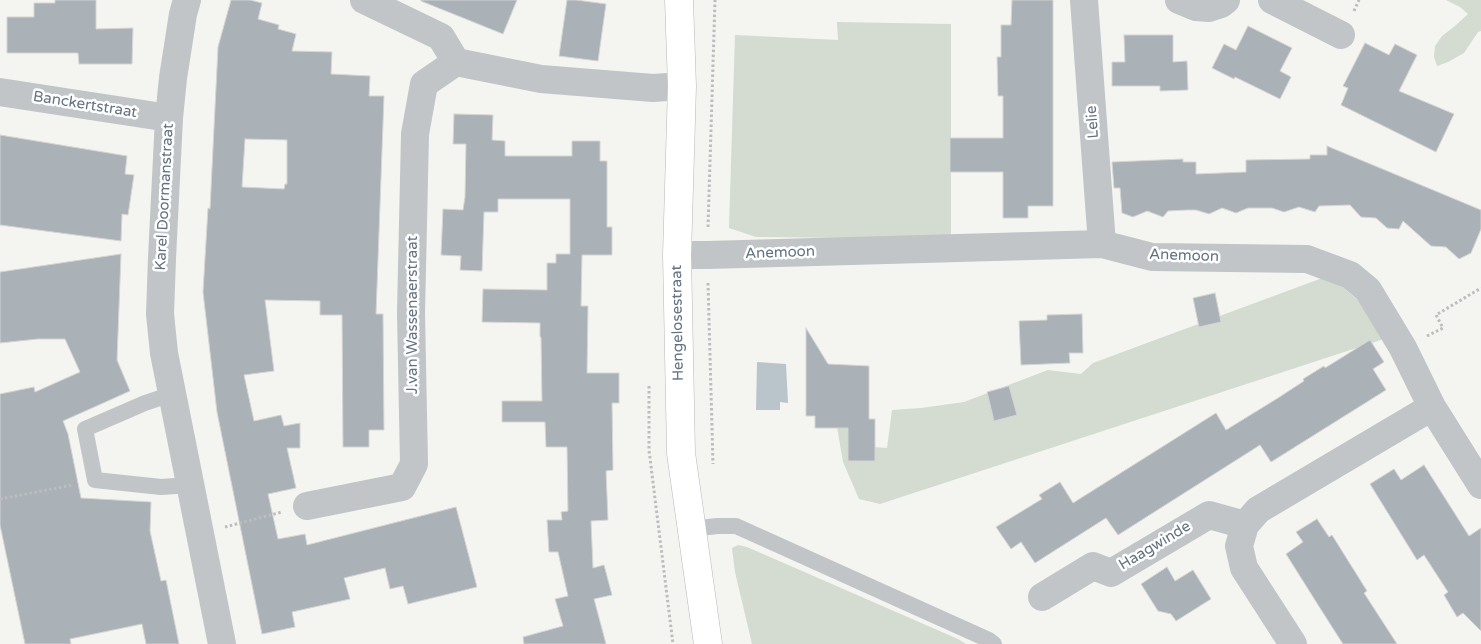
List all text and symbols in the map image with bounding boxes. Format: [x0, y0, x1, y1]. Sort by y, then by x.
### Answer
street label: Banckertstraat [32, 88, 138, 122]
street label: Lelie [1083, 105, 1103, 139]
street label: Karel Doormanstraat [152, 123, 178, 271]
street label: J.van Wassenaerstraat [404, 236, 422, 394]
street label: Anemoon [745, 243, 815, 263]
street label: Anemoon [1149, 246, 1219, 266]
street label: Hengelosestraat [668, 265, 688, 381]
street label: Haagwinde [1116, 518, 1194, 574]

